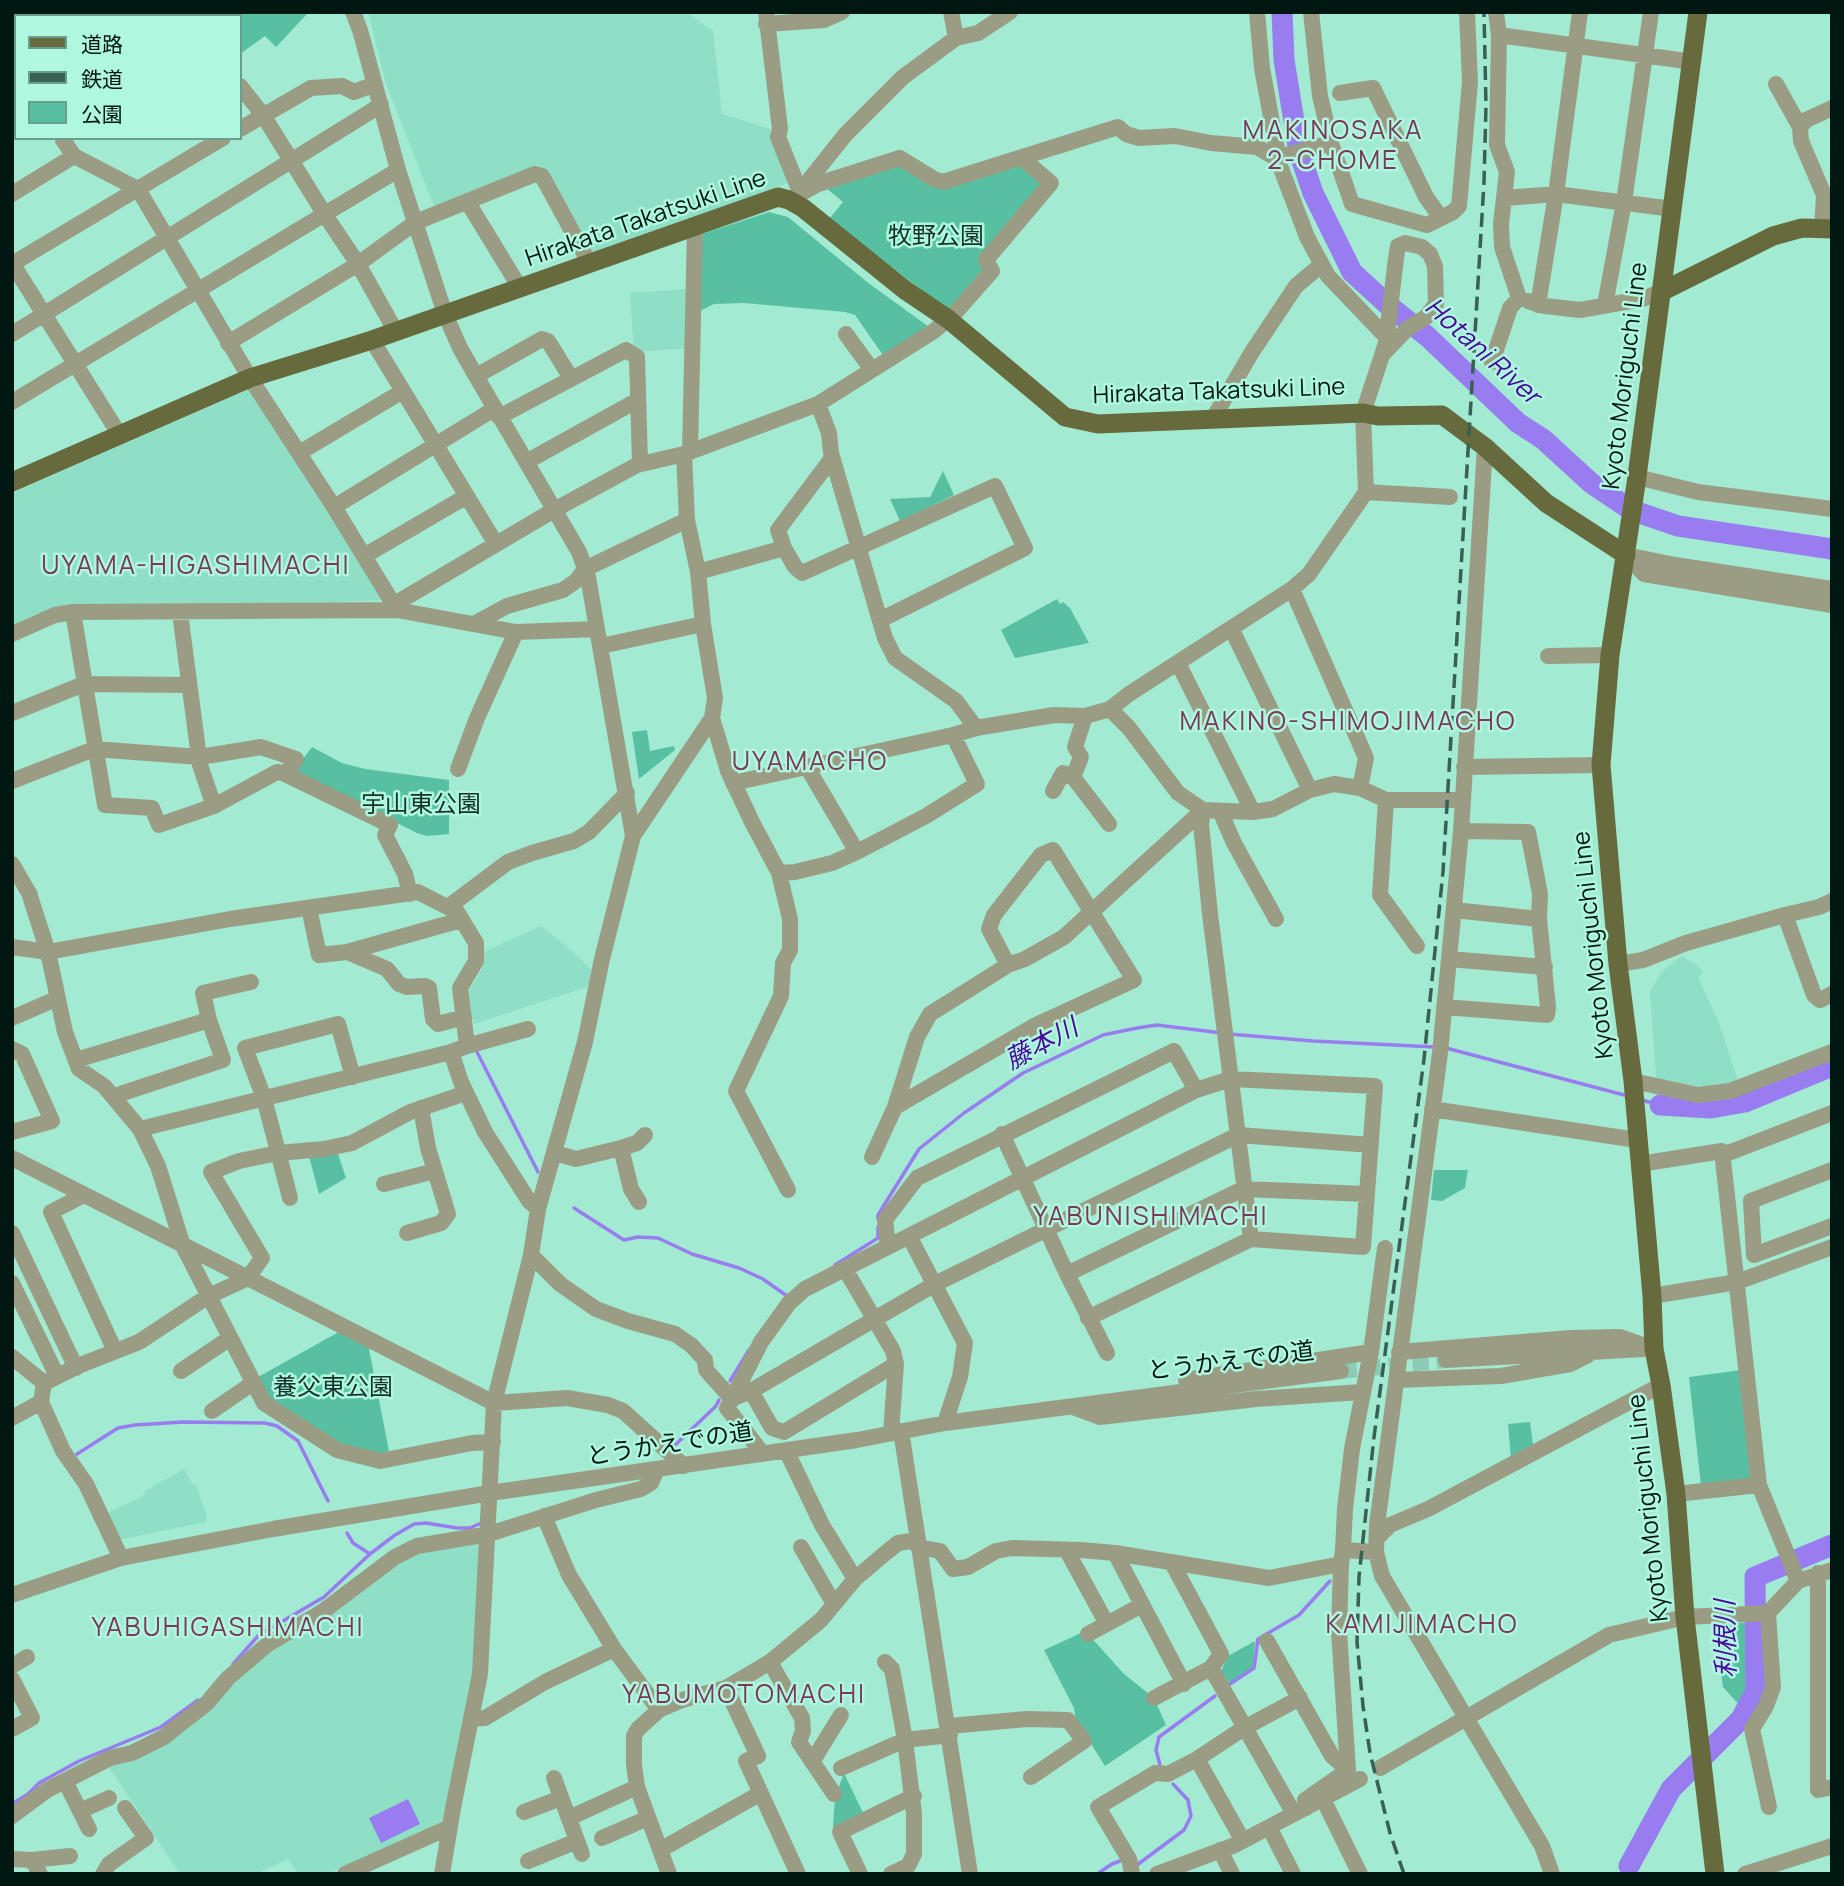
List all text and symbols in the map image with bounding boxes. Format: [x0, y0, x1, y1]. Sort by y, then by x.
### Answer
legend [14, 14, 242, 140]
text: 道路 [81, 30, 123, 58]
text: 鉄道 [81, 65, 123, 93]
text: 公園 [81, 100, 123, 128]
district label: MAKINOSAKA 2-CHOME [1244, 116, 1422, 178]
street label: Hirakata Takatsuki Line [522, 164, 770, 274]
park label: 牧野公園 [888, 223, 984, 251]
street label: Kyoto Moriguchi Line [1598, 261, 1654, 491]
water label: Hotani River [1418, 292, 1546, 412]
street label: Hirakata Takatsuki Line [1092, 373, 1346, 411]
district label: UYAMA-HIGASHIMACHI [43, 551, 349, 583]
district label: MAKINO-SHIMOJIMACHO [1182, 707, 1514, 739]
district label: UYAMACHO [733, 747, 887, 779]
park label: 宇山東公園 [361, 791, 481, 819]
street label: Kyoto Moriguchi Line [1568, 830, 1620, 1060]
water label: 藤本川 [1000, 1013, 1084, 1077]
district label: YABUNISHIMACHI [1035, 1202, 1267, 1234]
street label: とうかえでの道 [1146, 1337, 1316, 1387]
park label: 養父東公園 [273, 1374, 393, 1402]
street label: Kyoto Moriguchi Line [1623, 1393, 1675, 1623]
street label: とうかえでの道 [585, 1418, 755, 1472]
water label: 利根川 [1711, 1600, 1743, 1678]
district label: KAMIJIMACHO [1327, 1610, 1517, 1642]
district label: YABUHIGASHIMACHI [93, 1613, 363, 1645]
district label: YABUMOTOMACHI [624, 1680, 864, 1712]

